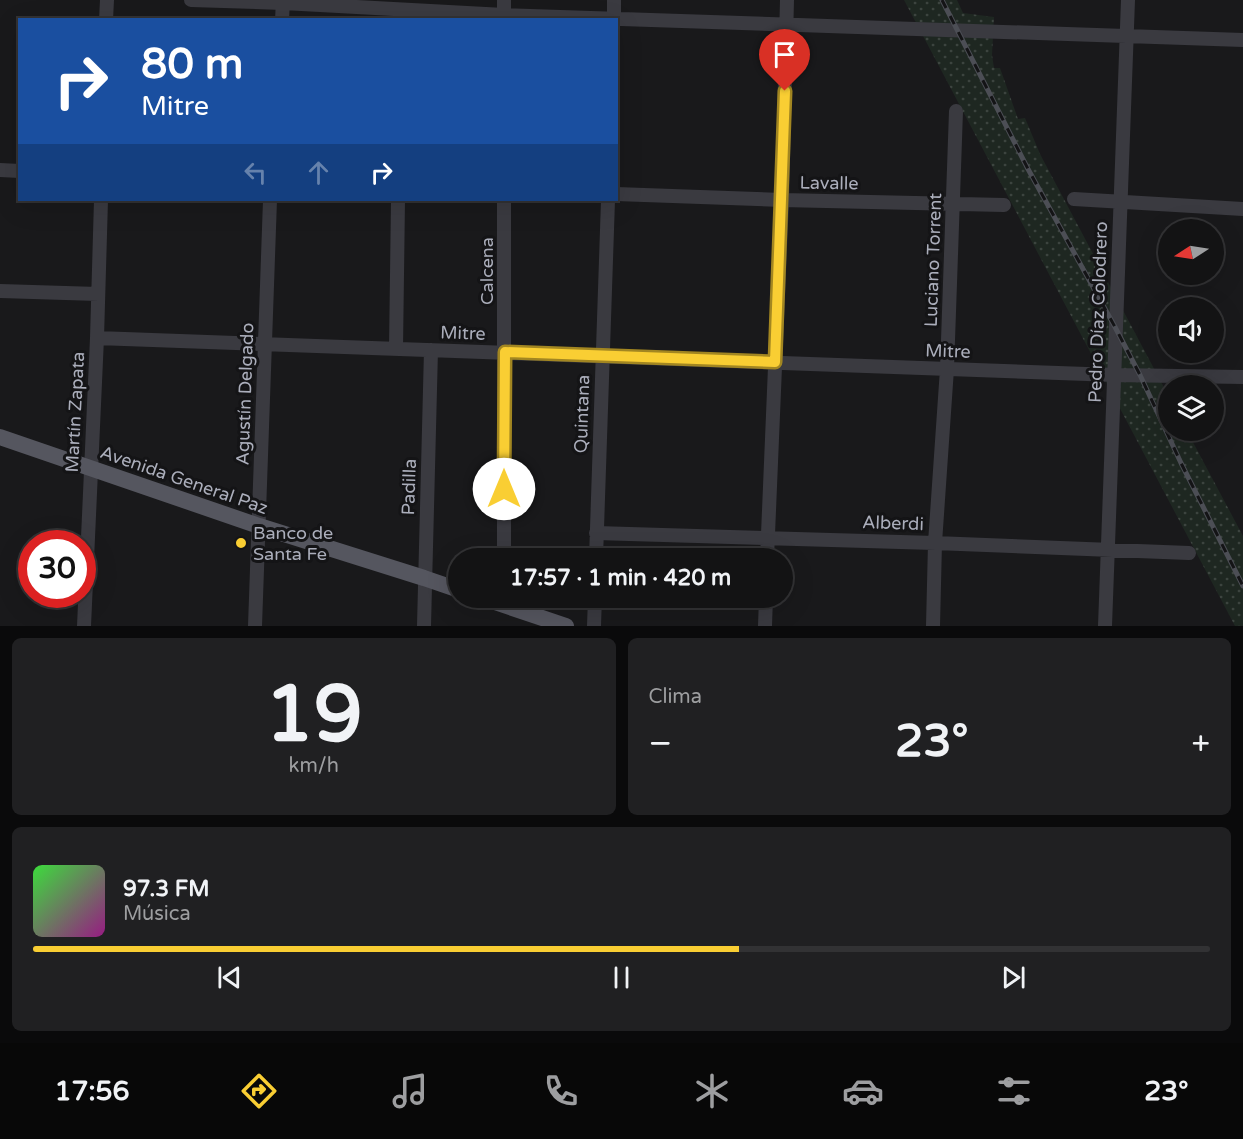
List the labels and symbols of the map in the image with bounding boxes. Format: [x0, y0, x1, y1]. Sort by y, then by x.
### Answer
pin [759, 29, 810, 91]
street label: Lavalle [799, 171, 859, 195]
street label: Luciano Torrent [920, 192, 946, 327]
north arrow [1158, 219, 1224, 285]
street label: Pedro Díaz Colodrero [1084, 221, 1112, 403]
street label: Calcena [476, 237, 498, 305]
street label: Mitre [440, 321, 486, 345]
street label: Agustín Delgado [232, 322, 258, 466]
street label: Mitre [925, 339, 971, 363]
street label: Martín Zapata [61, 351, 89, 473]
street label: Quintana [570, 374, 594, 454]
street label: Avenida General Paz [97, 441, 271, 519]
position arrow [472, 457, 536, 521]
street label: Padilla [397, 458, 421, 516]
street label: Alberdi [862, 511, 924, 535]
place label: Banco de Santa Fe [253, 522, 333, 565]
speed limit sign: 30 [18, 530, 96, 608]
marker: Banco de Santa Fe [234, 536, 248, 550]

